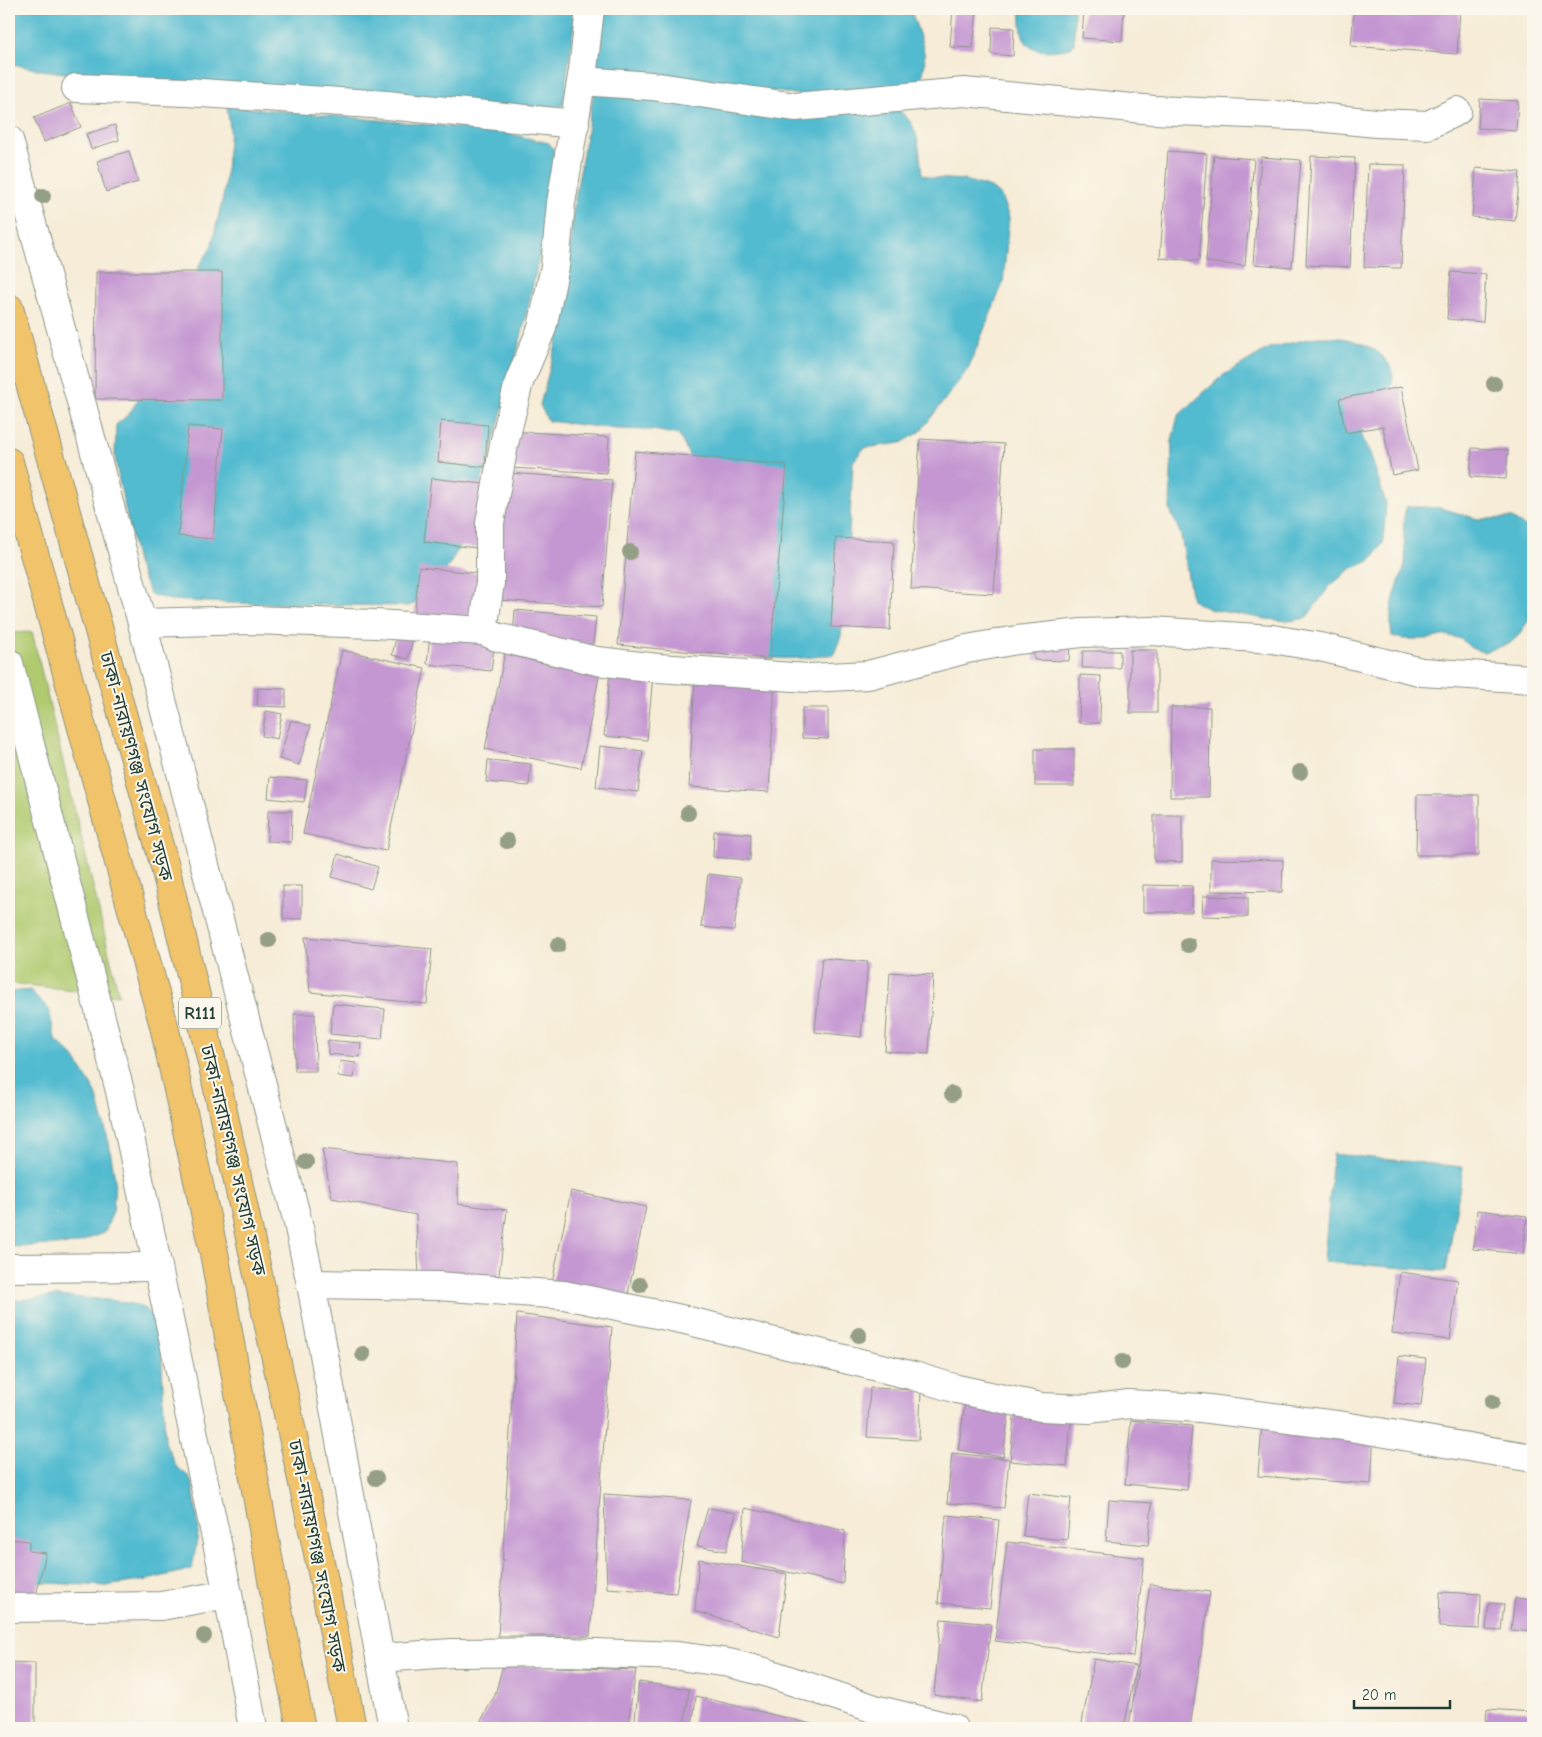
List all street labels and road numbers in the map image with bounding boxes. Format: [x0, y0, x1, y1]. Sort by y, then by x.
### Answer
street label: ঢাকা-নারায়ণগঞ্জ সংযোগ সড়ক [95, 648, 177, 884]
road number: R111 [179, 998, 221, 1028]
street label: ঢাকা-নারায়ণগঞ্জ সংযোগ সড়ক [195, 1042, 270, 1279]
street label: ঢাকা-নারায়ণগঞ্জ সংযোগ সড়ক [283, 1437, 350, 1675]

